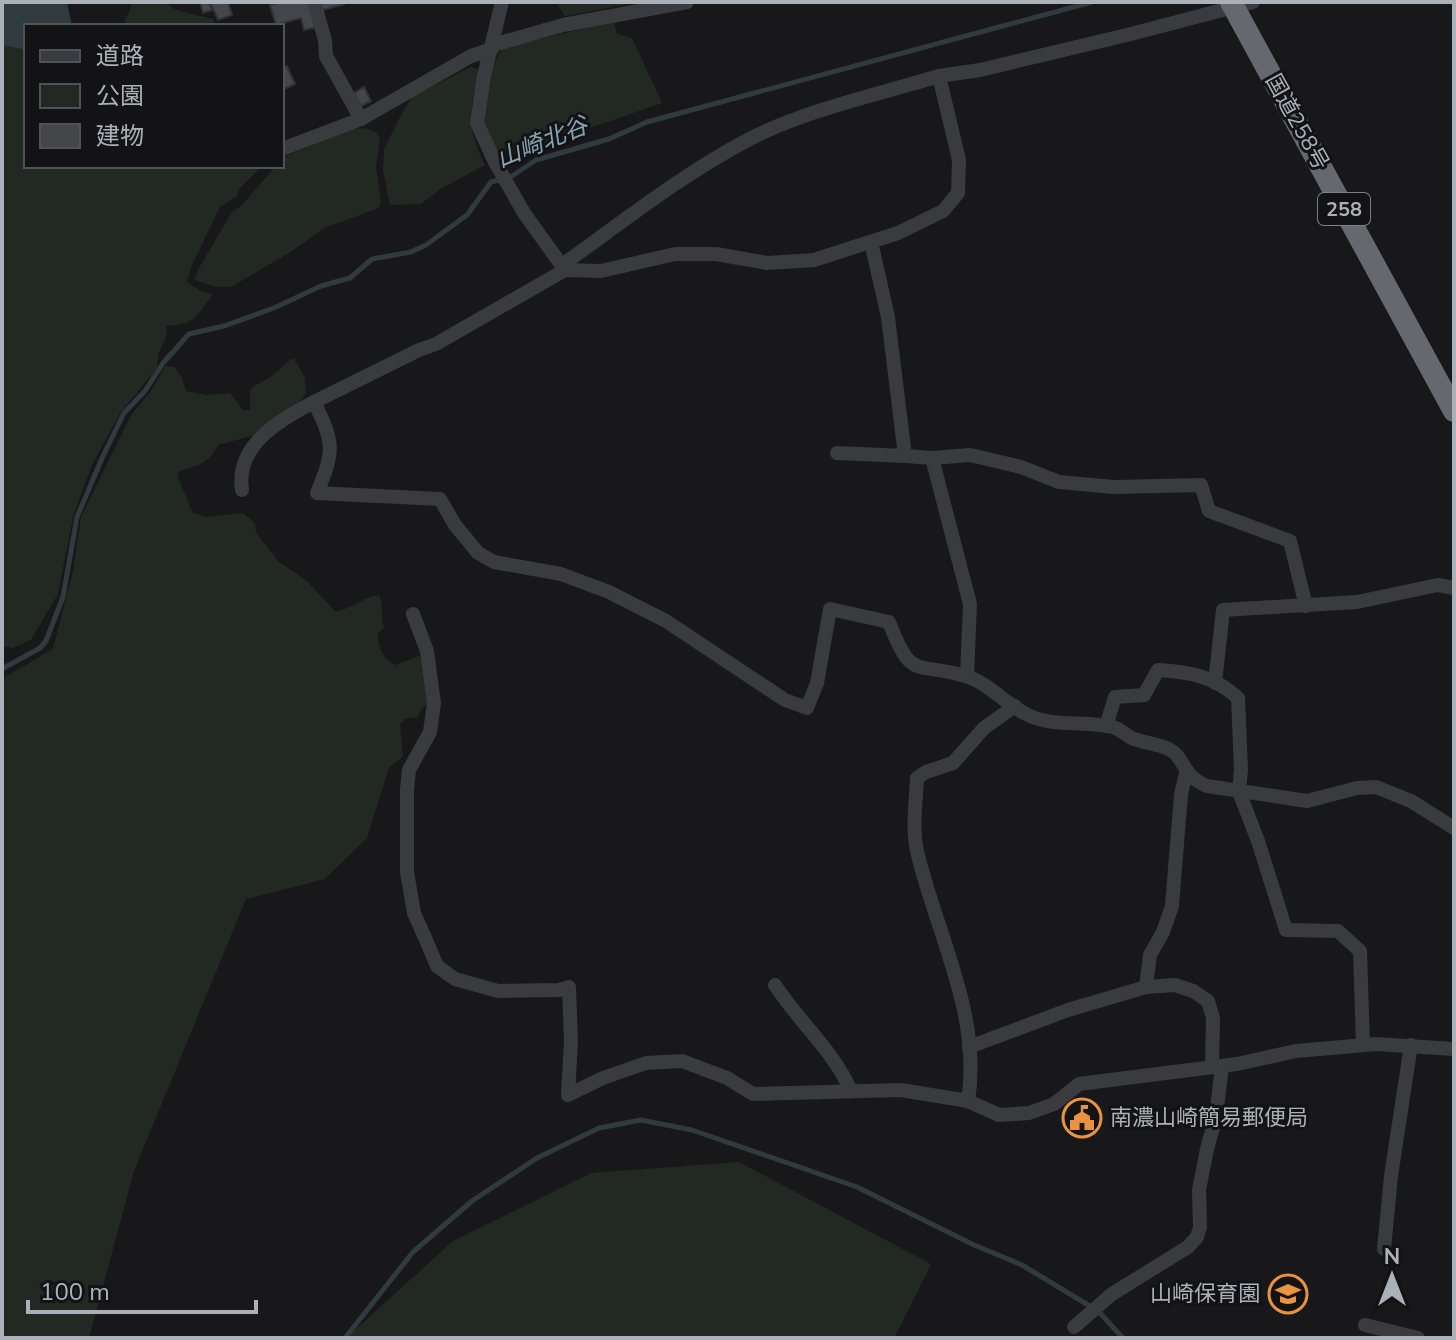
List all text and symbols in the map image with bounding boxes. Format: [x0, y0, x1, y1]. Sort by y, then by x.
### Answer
legend [24, 24, 284, 168]
text: 道路 [96, 40, 144, 72]
street label: 国道258号 [1258, 69, 1336, 175]
text: 公園 [96, 80, 144, 112]
water label: 山崎北谷 [492, 108, 594, 175]
text: 建物 [96, 120, 144, 152]
road number: 258 [1318, 193, 1370, 225]
public building icon: 南濃山崎簡易郵便局 [1061, 1097, 1103, 1139]
place label: 南濃山崎簡易郵便局 [1110, 1103, 1308, 1133]
north arrow [1352, 1236, 1432, 1316]
text: N [1384, 1242, 1400, 1272]
scale bar [28, 1264, 256, 1314]
school or university icon: 山崎保育園 [1267, 1273, 1309, 1315]
text: 100 m [40, 1276, 110, 1308]
place label: 山崎保育園 [1150, 1279, 1260, 1309]

